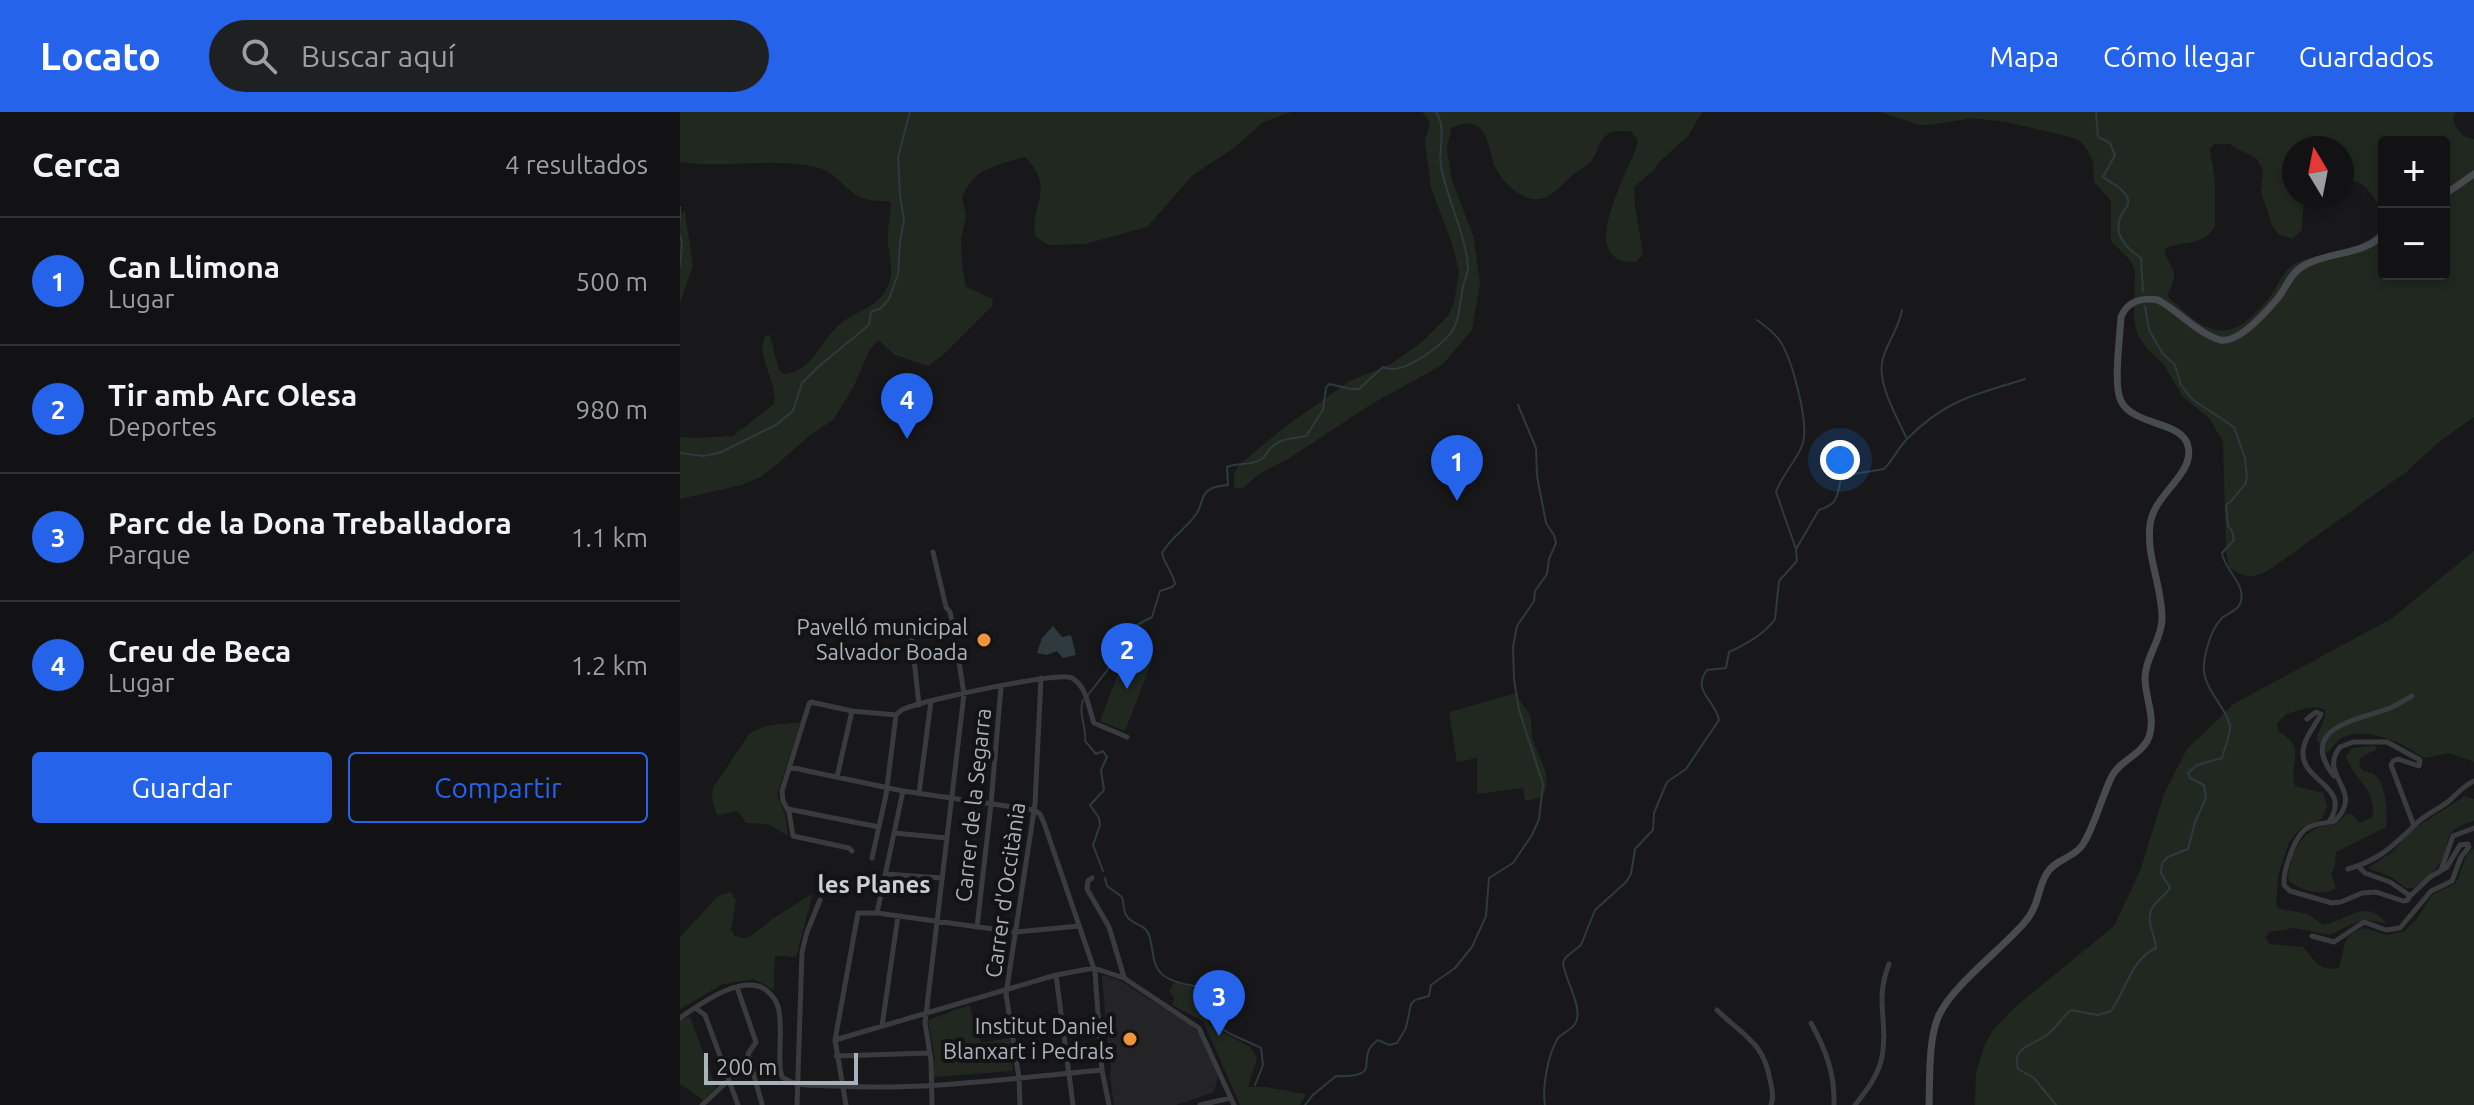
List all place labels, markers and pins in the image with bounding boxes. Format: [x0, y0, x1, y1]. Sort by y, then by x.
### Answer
pin: 4 [881, 373, 933, 439]
pin: 1 [1431, 435, 1483, 501]
place label: Pavelló municipal Salvador Boada [797, 614, 968, 664]
pin: 2 [1101, 623, 1153, 689]
marker: Pavelló municipal Salvador Boada [975, 631, 993, 649]
pin: 3 [1193, 970, 1245, 1036]
place label: Institut Daniel Blanxart i Pedrals [943, 1013, 1114, 1063]
marker: Institut Daniel Blanxart i Pedrals [1121, 1030, 1139, 1048]

